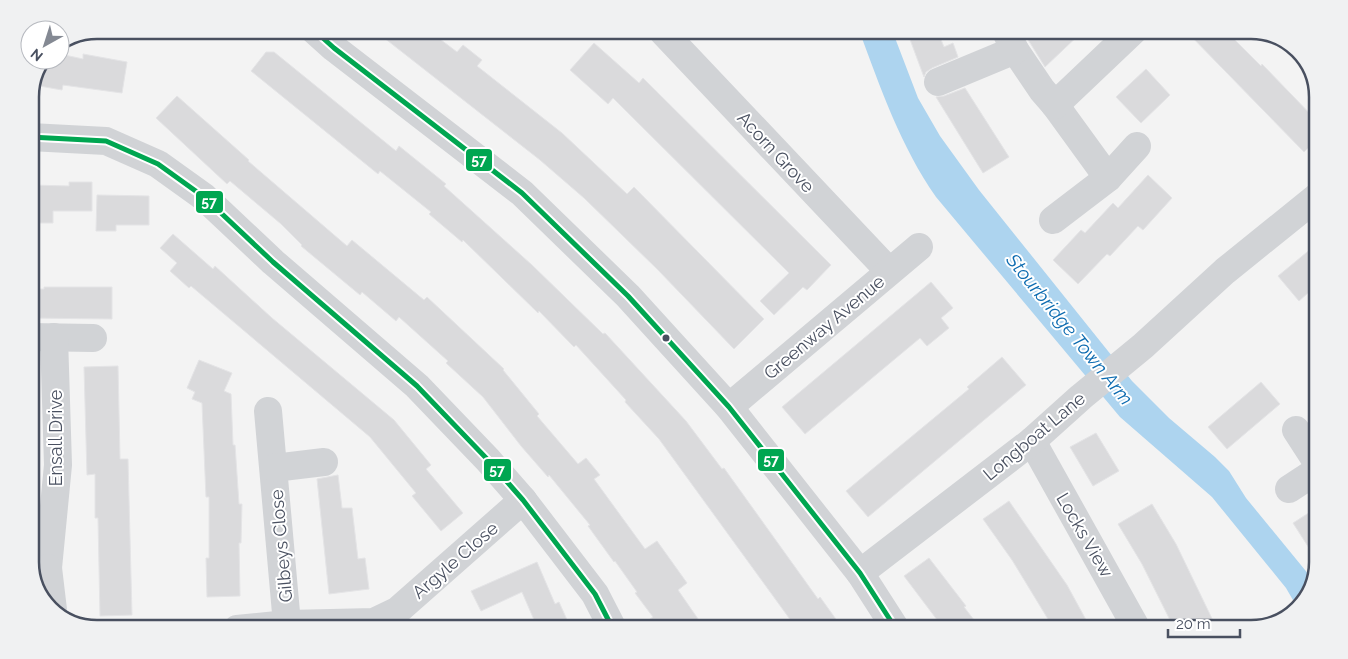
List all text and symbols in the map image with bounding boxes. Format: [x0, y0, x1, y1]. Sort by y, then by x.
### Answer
north arrow [20, 20, 70, 70]
text: N [28, 46, 46, 65]
street label: Acorn Grove [733, 107, 819, 197]
line badge: 57 [465, 148, 493, 172]
text: 57 [471, 152, 487, 168]
line badge: 57 [195, 190, 224, 214]
text: 57 [201, 194, 217, 210]
water label: Stourbridge Town Arm [1002, 248, 1138, 409]
street label: Greenway Avenue [760, 270, 889, 383]
unlabelled marker [661, 333, 671, 343]
street label: Longboat Lane [979, 387, 1089, 485]
street label: Ensall Drive [45, 389, 66, 486]
line badge: 57 [757, 448, 785, 472]
text: 57 [763, 452, 779, 468]
line badge: 57 [483, 458, 512, 482]
text: 57 [489, 462, 505, 478]
street label: Gilbeys Close [266, 488, 296, 603]
street label: Locks View [1052, 489, 1118, 581]
street label: Argyle Close [408, 517, 502, 603]
scale bar [1168, 606, 1240, 638]
text: 20 m [1176, 615, 1211, 633]

